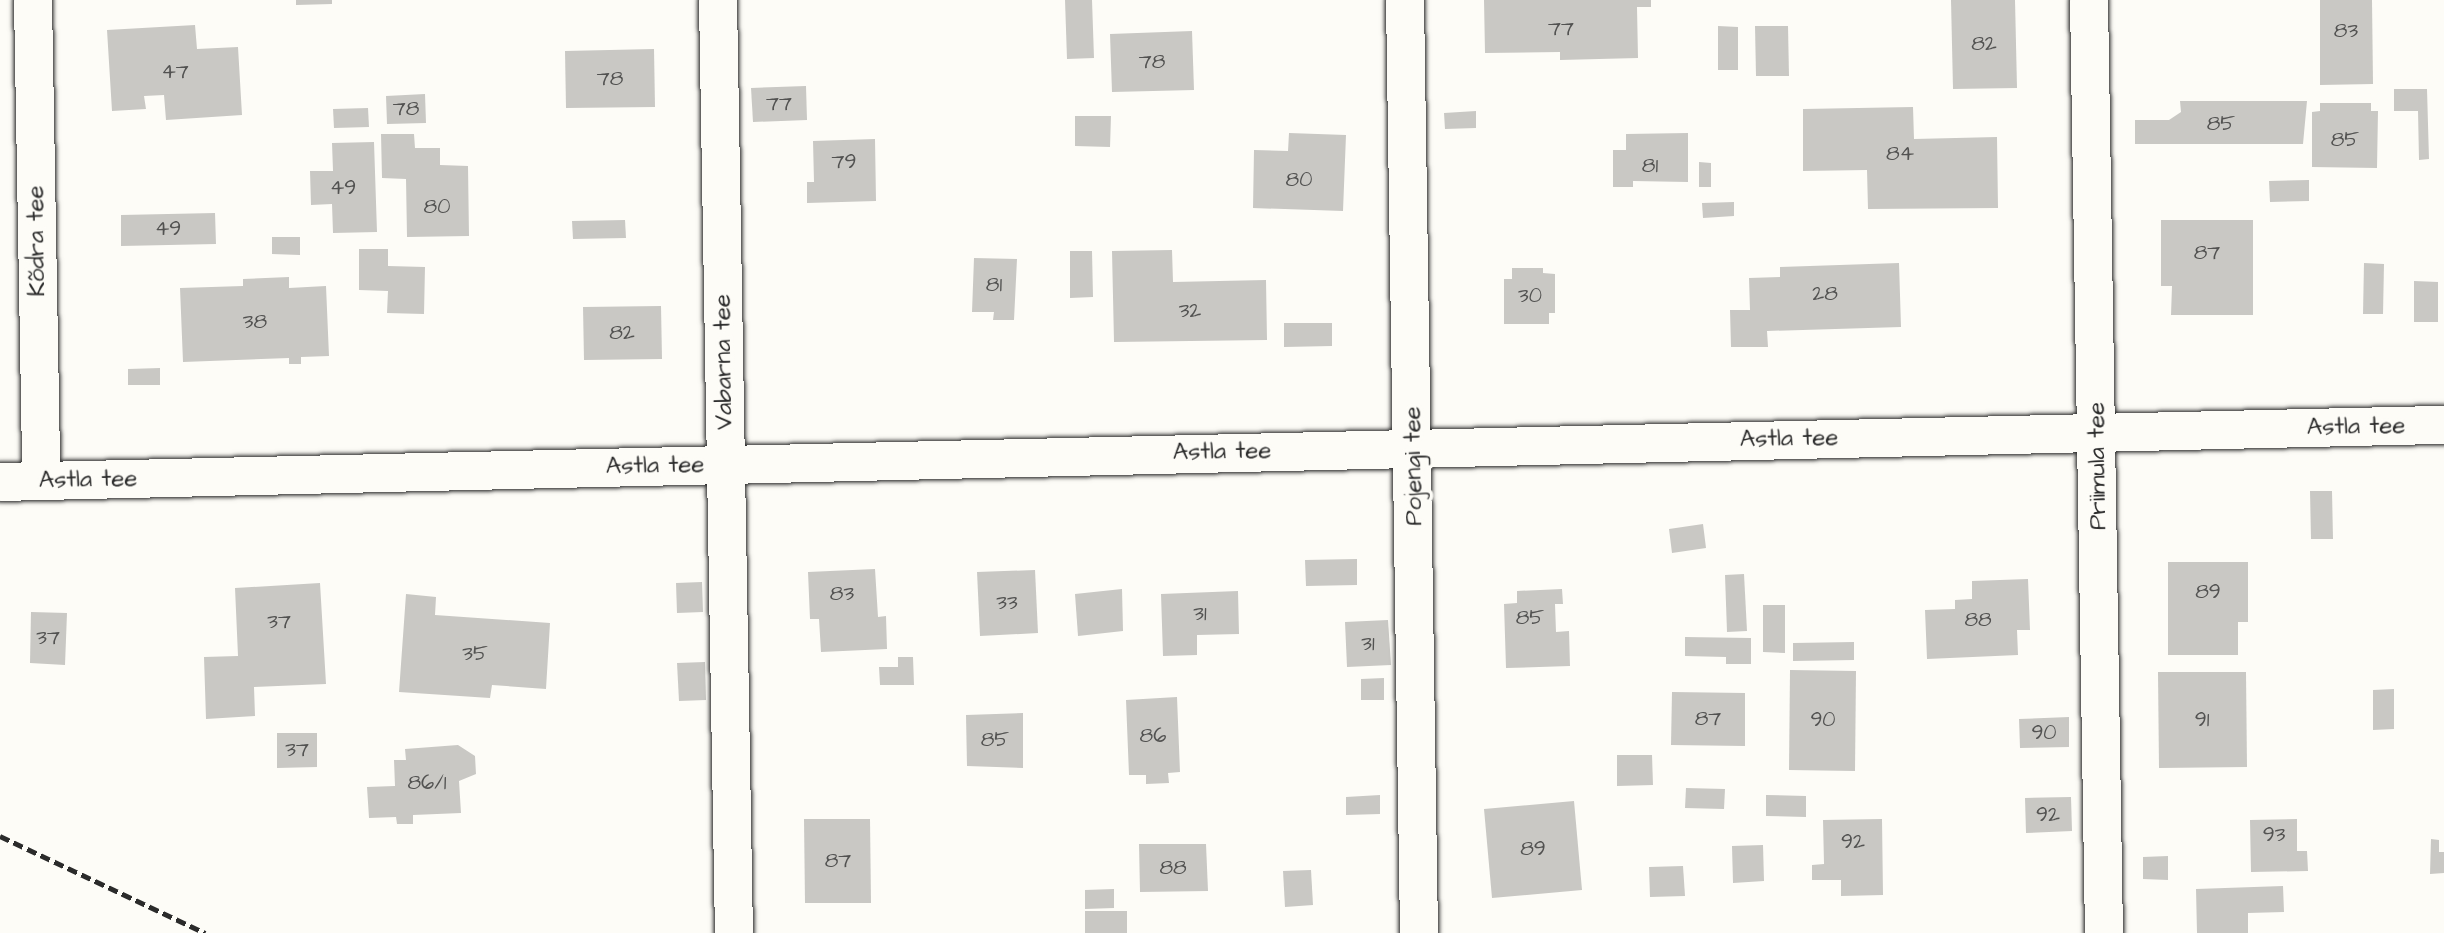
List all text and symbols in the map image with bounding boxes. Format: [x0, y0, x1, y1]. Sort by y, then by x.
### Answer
house number: 77 [1548, 16, 1574, 42]
house number: 83 [2334, 18, 2358, 44]
house number: 82 [1971, 31, 1997, 57]
house number: 78 [1139, 49, 1165, 75]
house number: 47 [161, 59, 189, 85]
house number: 78 [597, 66, 623, 92]
house number: 77 [766, 91, 792, 117]
house number: 78 [393, 96, 419, 122]
house number: 85 [2207, 111, 2235, 137]
house number: 85 [2331, 127, 2359, 153]
house number: 84 [1886, 141, 1914, 167]
house number: 79 [832, 149, 856, 175]
house number: 81 [1642, 153, 1658, 179]
house number: 80 [1286, 167, 1312, 193]
house number: 49 [330, 175, 356, 201]
street label: Kõdra tee [22, 185, 52, 297]
house number: 80 [424, 194, 450, 220]
house number: 49 [155, 216, 181, 242]
house number: 87 [2194, 240, 2220, 266]
house number: 81 [986, 272, 1002, 298]
house number: 28 [1812, 281, 1838, 307]
house number: 30 [1518, 283, 1542, 309]
street label: Vabarna tee [708, 294, 740, 430]
house number: 32 [1179, 298, 1201, 324]
house number: 38 [243, 309, 267, 335]
house number: 82 [609, 320, 635, 346]
street label: Priimula tee [2082, 402, 2114, 530]
street label: Pojengi tee [1399, 406, 1429, 526]
street label: Astla tee [2307, 412, 2405, 442]
street label: Astla tee [1740, 424, 1838, 454]
street label: Astla tee [1173, 437, 1271, 467]
street label: Astla tee [606, 451, 704, 481]
street label: Astla tee [39, 465, 137, 495]
house number: 89 [2195, 579, 2221, 605]
house number: 83 [830, 581, 854, 607]
house number: 33 [996, 590, 1018, 616]
house number: 31 [1193, 601, 1207, 627]
house number: 85 [1516, 605, 1544, 631]
house number: 88 [1964, 607, 1992, 633]
house number: 37 [267, 609, 291, 635]
house number: 37 [36, 625, 60, 651]
house number: 31 [1361, 631, 1375, 657]
house number: 35 [462, 641, 488, 667]
house number: 87 [1695, 706, 1721, 732]
house number: 90 [1810, 707, 1836, 733]
house number: 91 [2195, 707, 2209, 733]
house number: 90 [2031, 720, 2057, 746]
house number: 86 [1140, 723, 1166, 749]
house number: 85 [981, 727, 1009, 753]
house number: 37 [285, 737, 309, 763]
house number: 86/1 [407, 770, 447, 796]
house number: 92 [2036, 802, 2060, 828]
house number: 93 [2263, 822, 2285, 848]
house number: 92 [1841, 829, 1865, 855]
house number: 89 [1520, 836, 1546, 862]
house number: 87 [825, 848, 851, 874]
house number: 88 [1159, 855, 1187, 881]

